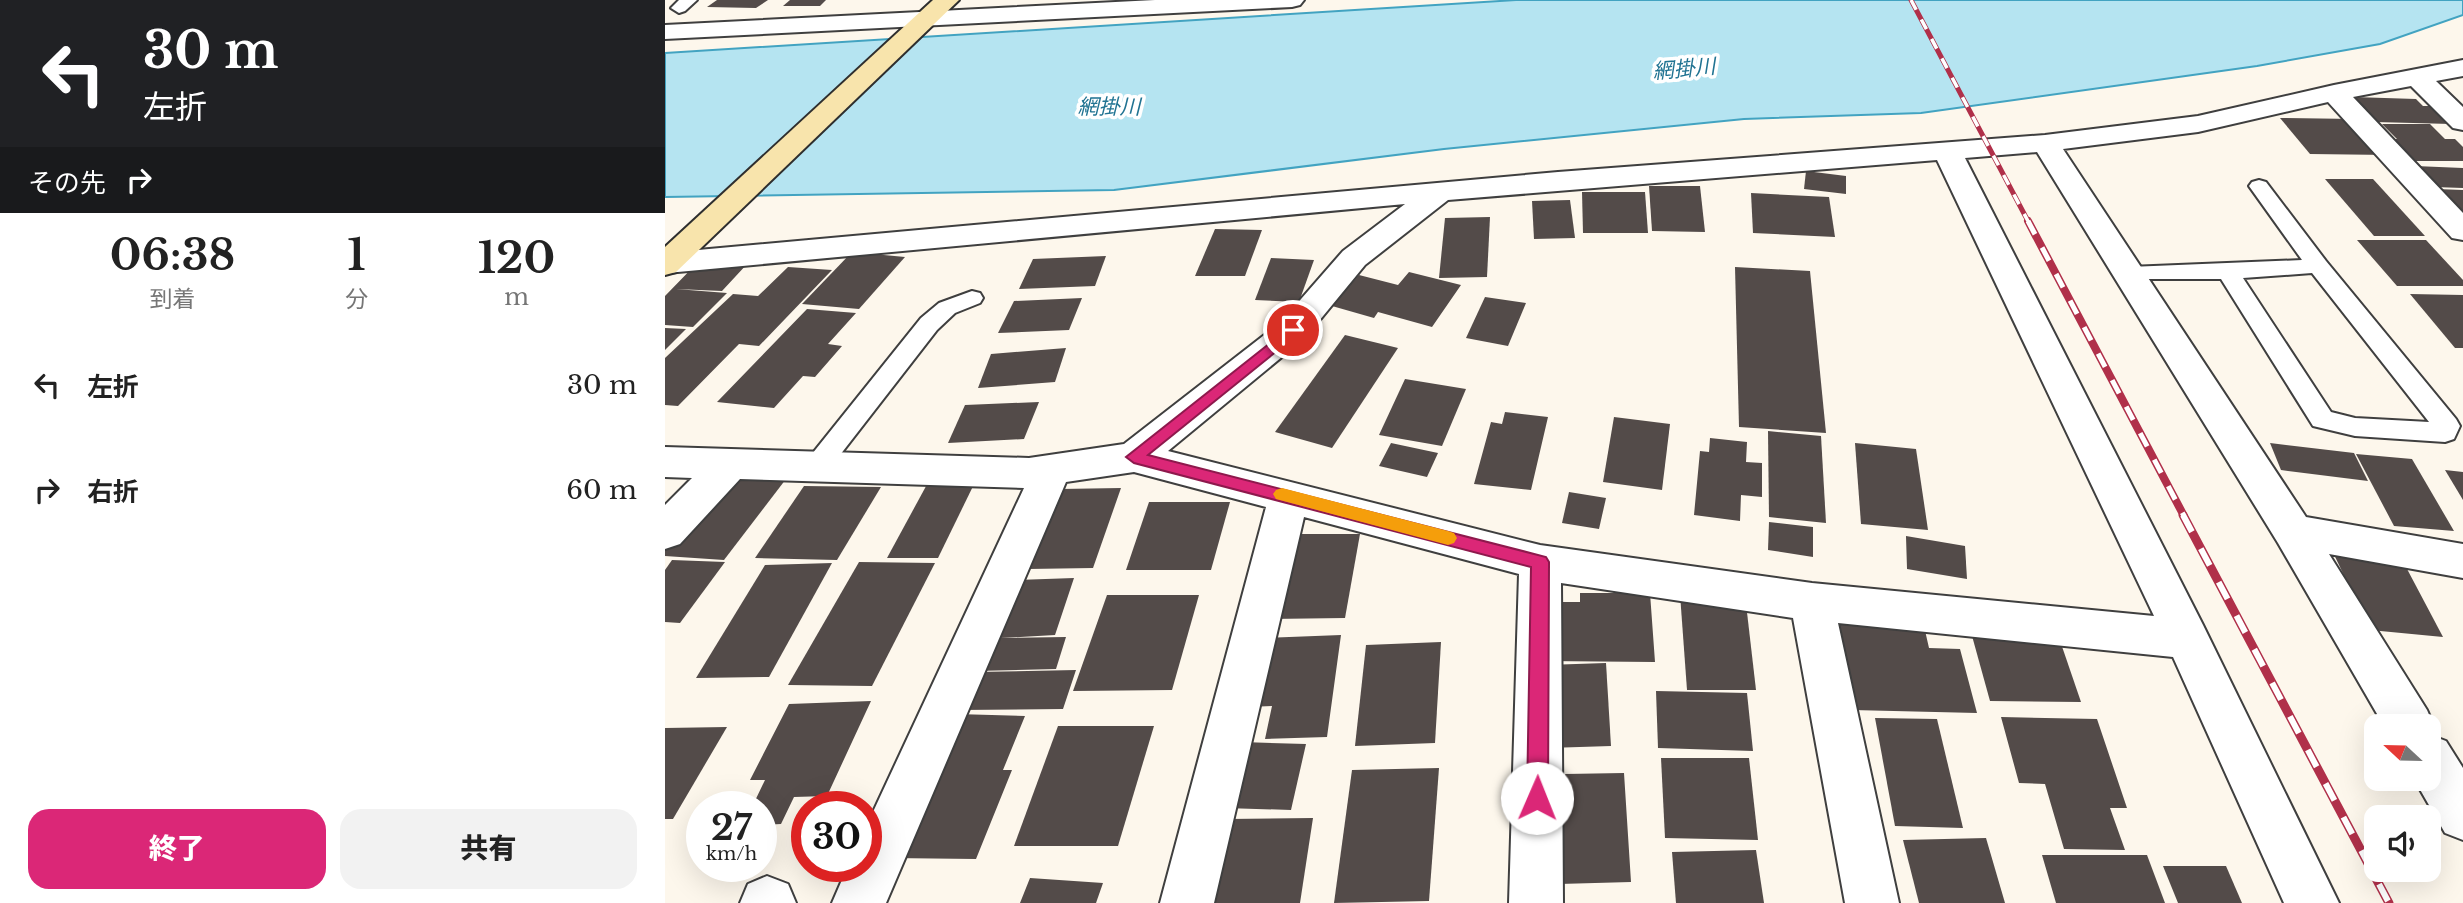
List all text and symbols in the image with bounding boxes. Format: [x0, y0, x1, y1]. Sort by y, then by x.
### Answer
text: 30 m [143, 20, 278, 81]
icon: left [28, 28, 119, 119]
water label: 網掛川 [1651, 53, 1719, 85]
text: 左折 [143, 87, 207, 127]
water label: 網掛川 [1078, 94, 1142, 120]
icon: right [120, 161, 158, 199]
text: その先 [28, 167, 106, 199]
text: 06:38 [110, 229, 235, 281]
text: 1 [347, 229, 366, 281]
text: 120 [478, 232, 555, 284]
text: m [504, 283, 529, 311]
text: 到着 [150, 285, 196, 313]
text: 分 [345, 285, 368, 313]
pin [1263, 300, 1323, 360]
icon: arrive [1274, 311, 1312, 349]
icon: left [28, 366, 66, 404]
text: 30 m [567, 369, 637, 401]
text: 左折 [87, 371, 139, 403]
icon: right [28, 471, 66, 509]
text: 60 m [566, 474, 637, 506]
text: 右折 [87, 476, 139, 508]
north arrow [2364, 714, 2441, 791]
map controls [2364, 714, 2441, 882]
position arrow [1500, 761, 1574, 835]
speed limit sign: 30 [791, 791, 882, 882]
button: sound [2364, 805, 2441, 882]
text: 27 [711, 806, 752, 849]
button: 終了 [28, 809, 326, 889]
button: 共有 [340, 809, 637, 889]
text: km/h [706, 843, 757, 865]

